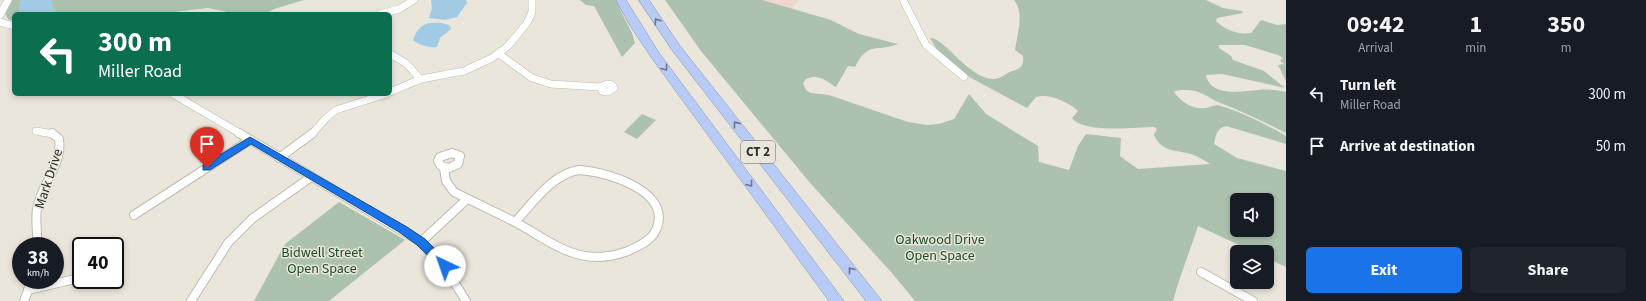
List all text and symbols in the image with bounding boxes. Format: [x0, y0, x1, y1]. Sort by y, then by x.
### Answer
text: 09:42 [1347, 7, 1405, 42]
text: 1 [1470, 7, 1482, 42]
text: 350 [1547, 7, 1585, 42]
one-way arrow [654, 18, 662, 25]
text: 300 m [98, 22, 172, 62]
icon: left [32, 28, 84, 80]
text: Arrival [1358, 39, 1393, 57]
text: min [1465, 39, 1486, 57]
text: m [1561, 39, 1572, 57]
text: Miller Road [98, 59, 182, 84]
one-way arrow [660, 64, 667, 71]
text: Turn left [1340, 75, 1396, 96]
icon: left [1306, 83, 1328, 105]
text: 300 m [1588, 84, 1626, 105]
text: Miller Road [1340, 96, 1401, 114]
one-way arrow [733, 122, 740, 129]
pin [190, 127, 224, 168]
icon: arrive [196, 133, 218, 155]
icon: arrive [1306, 135, 1328, 157]
text: Arrive at destination [1340, 136, 1475, 157]
text: 50 m [1596, 136, 1626, 157]
road number: CT 2 [741, 141, 775, 163]
street label: Mark Drive [30, 146, 68, 212]
one-way arrow [746, 180, 753, 187]
map controls [1230, 193, 1274, 289]
button: sound [1230, 193, 1274, 237]
park label: Oakwood Drive Open Space [895, 230, 985, 266]
speed limit sign: 40 [72, 237, 124, 289]
park label: Bidwell Street Open Space [281, 243, 363, 279]
text: 38 [27, 244, 49, 272]
position arrow [424, 245, 466, 287]
button: layers [1230, 245, 1274, 289]
button: Exit [1306, 247, 1462, 293]
button: Share [1470, 247, 1626, 293]
text: km/h [27, 266, 49, 280]
one-way arrow [849, 268, 856, 275]

